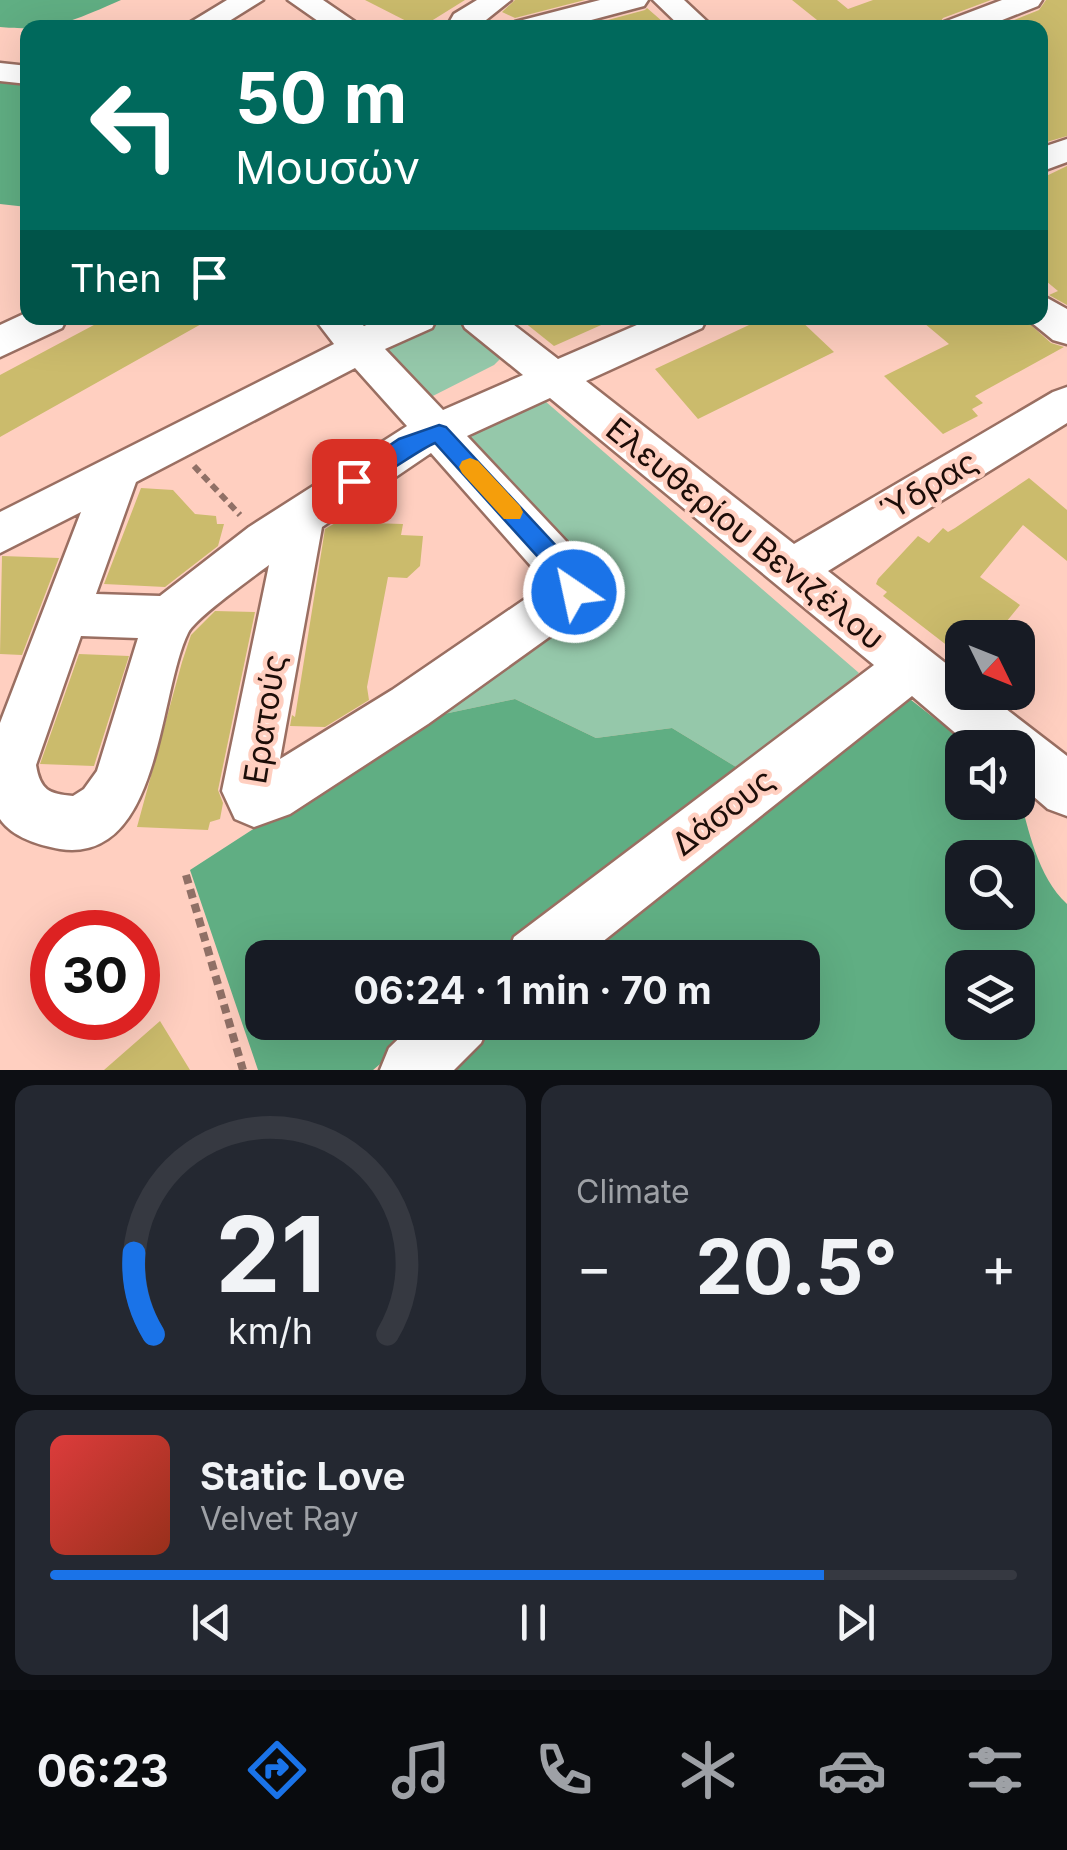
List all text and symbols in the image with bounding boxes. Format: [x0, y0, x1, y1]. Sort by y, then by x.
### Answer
text: 50 m [235, 55, 407, 140]
icon: left [70, 60, 200, 190]
text: Μουσών [235, 140, 420, 195]
icon: arrive [182, 250, 237, 305]
text: Then [70, 255, 162, 301]
street label: Ελευθερίου Βενιζέλου [598, 409, 892, 658]
pin [312, 439, 397, 524]
street label: Ύδρας [873, 442, 984, 530]
icon: arrive [327, 454, 382, 509]
position arrow [522, 540, 626, 644]
north arrow [945, 620, 1035, 710]
map controls [945, 620, 1035, 1040]
street label: Ερατούς [235, 651, 294, 787]
button: sound [945, 730, 1035, 820]
street label: Δάσους [664, 760, 782, 864]
button: search [945, 840, 1035, 930]
speed limit sign: 30 [30, 910, 160, 1040]
button: layers [945, 950, 1035, 1040]
text: 06:24 · 1 min · 70 m [353, 967, 712, 1013]
text: Climate [576, 1172, 690, 1211]
text: 21 [215, 1191, 326, 1317]
text: 20.5° [695, 1221, 898, 1312]
text: − [576, 1234, 612, 1300]
text: + [981, 1234, 1017, 1300]
text: km/h [228, 1309, 313, 1353]
text: Static Love [200, 1453, 405, 1499]
text: Velvet Ray [200, 1499, 358, 1538]
icon: previous [184, 1595, 239, 1650]
icon: pause [506, 1595, 561, 1650]
icon: next [828, 1595, 883, 1650]
icon: directions [242, 1735, 312, 1805]
icon: music [386, 1735, 456, 1805]
icon: phone [529, 1735, 599, 1805]
icon: climate [673, 1735, 743, 1805]
icon: car [817, 1735, 887, 1805]
icon: filters [960, 1735, 1030, 1805]
text: 06:23 [37, 1743, 169, 1798]

